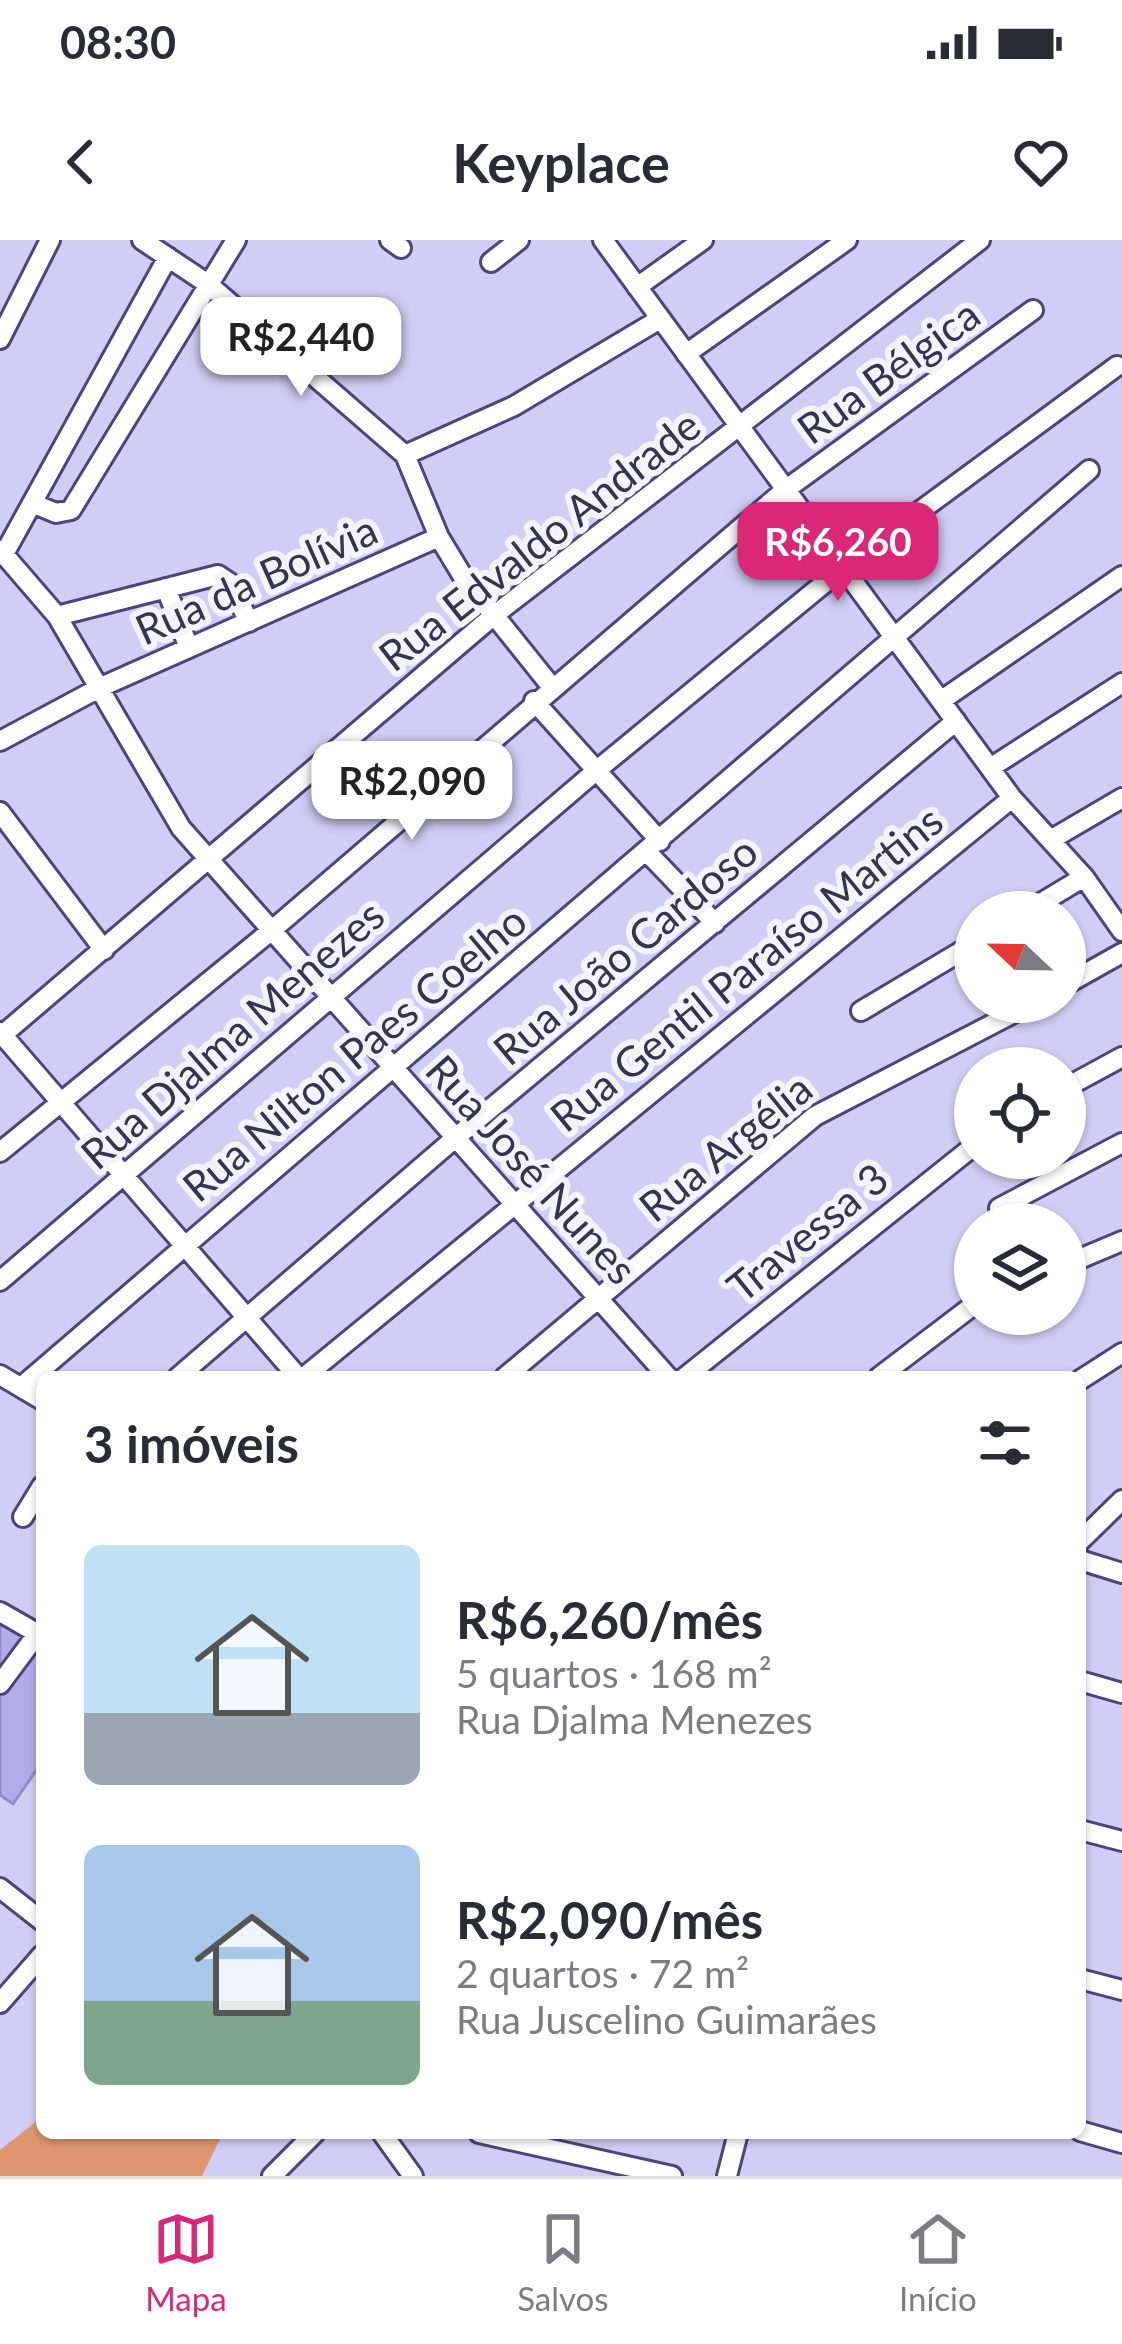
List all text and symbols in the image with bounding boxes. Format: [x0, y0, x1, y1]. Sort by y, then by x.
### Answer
text: 08:30 [60, 15, 176, 69]
icon: back [48, 129, 114, 195]
icon: heart [1008, 129, 1074, 195]
text: Keyplace [452, 130, 670, 195]
street label: Rua Bélgica [787, 288, 989, 454]
pin: R$2,440 [190, 297, 412, 399]
text: R$2,440 [227, 313, 375, 359]
street label: Rua Edvaldo Andrade [369, 399, 709, 681]
pin: R$6,260 [727, 502, 949, 604]
street label: Rua da Bolívia [128, 504, 384, 654]
text: R$6,260 [764, 518, 912, 564]
pin: R$2,090 [301, 741, 523, 843]
text: R$2,090 [338, 757, 486, 803]
street label: Rua Gentil Paraíso Martins [540, 795, 952, 1141]
street label: Rua João Cardoso [483, 825, 767, 1075]
street label: Rua Djalma Menezes [71, 889, 393, 1179]
north arrow [954, 891, 1086, 1023]
map controls [954, 891, 1086, 1335]
street label: Rua Nilton Paes Coelho [172, 895, 536, 1211]
street label: Rua José Nunes [416, 1044, 648, 1294]
button: locate [954, 1047, 1086, 1179]
street label: Rua Argélia [629, 1063, 821, 1231]
street label: Travessa 3 [717, 1152, 897, 1312]
button: layers [954, 1203, 1086, 1335]
icon: filters [972, 1410, 1038, 1476]
text: 3 imóveis [84, 1413, 299, 1474]
text: R$6,260/mês [456, 1589, 763, 1650]
icon: home [180, 1593, 324, 1737]
text: 5 quartos · 168 m² [456, 1650, 772, 1696]
text: Rua Djalma Menezes [456, 1696, 813, 1742]
text: R$2,090/mês [456, 1889, 763, 1950]
icon: home [180, 1893, 324, 2037]
text: 2 quartos · 72 m² [456, 1950, 749, 1996]
text: Rua Juscelino Guimarães [456, 1996, 877, 2042]
tab: Mapa [145, 2206, 227, 2318]
tab: Salvos [517, 2206, 609, 2318]
tab: Início [899, 2206, 977, 2318]

